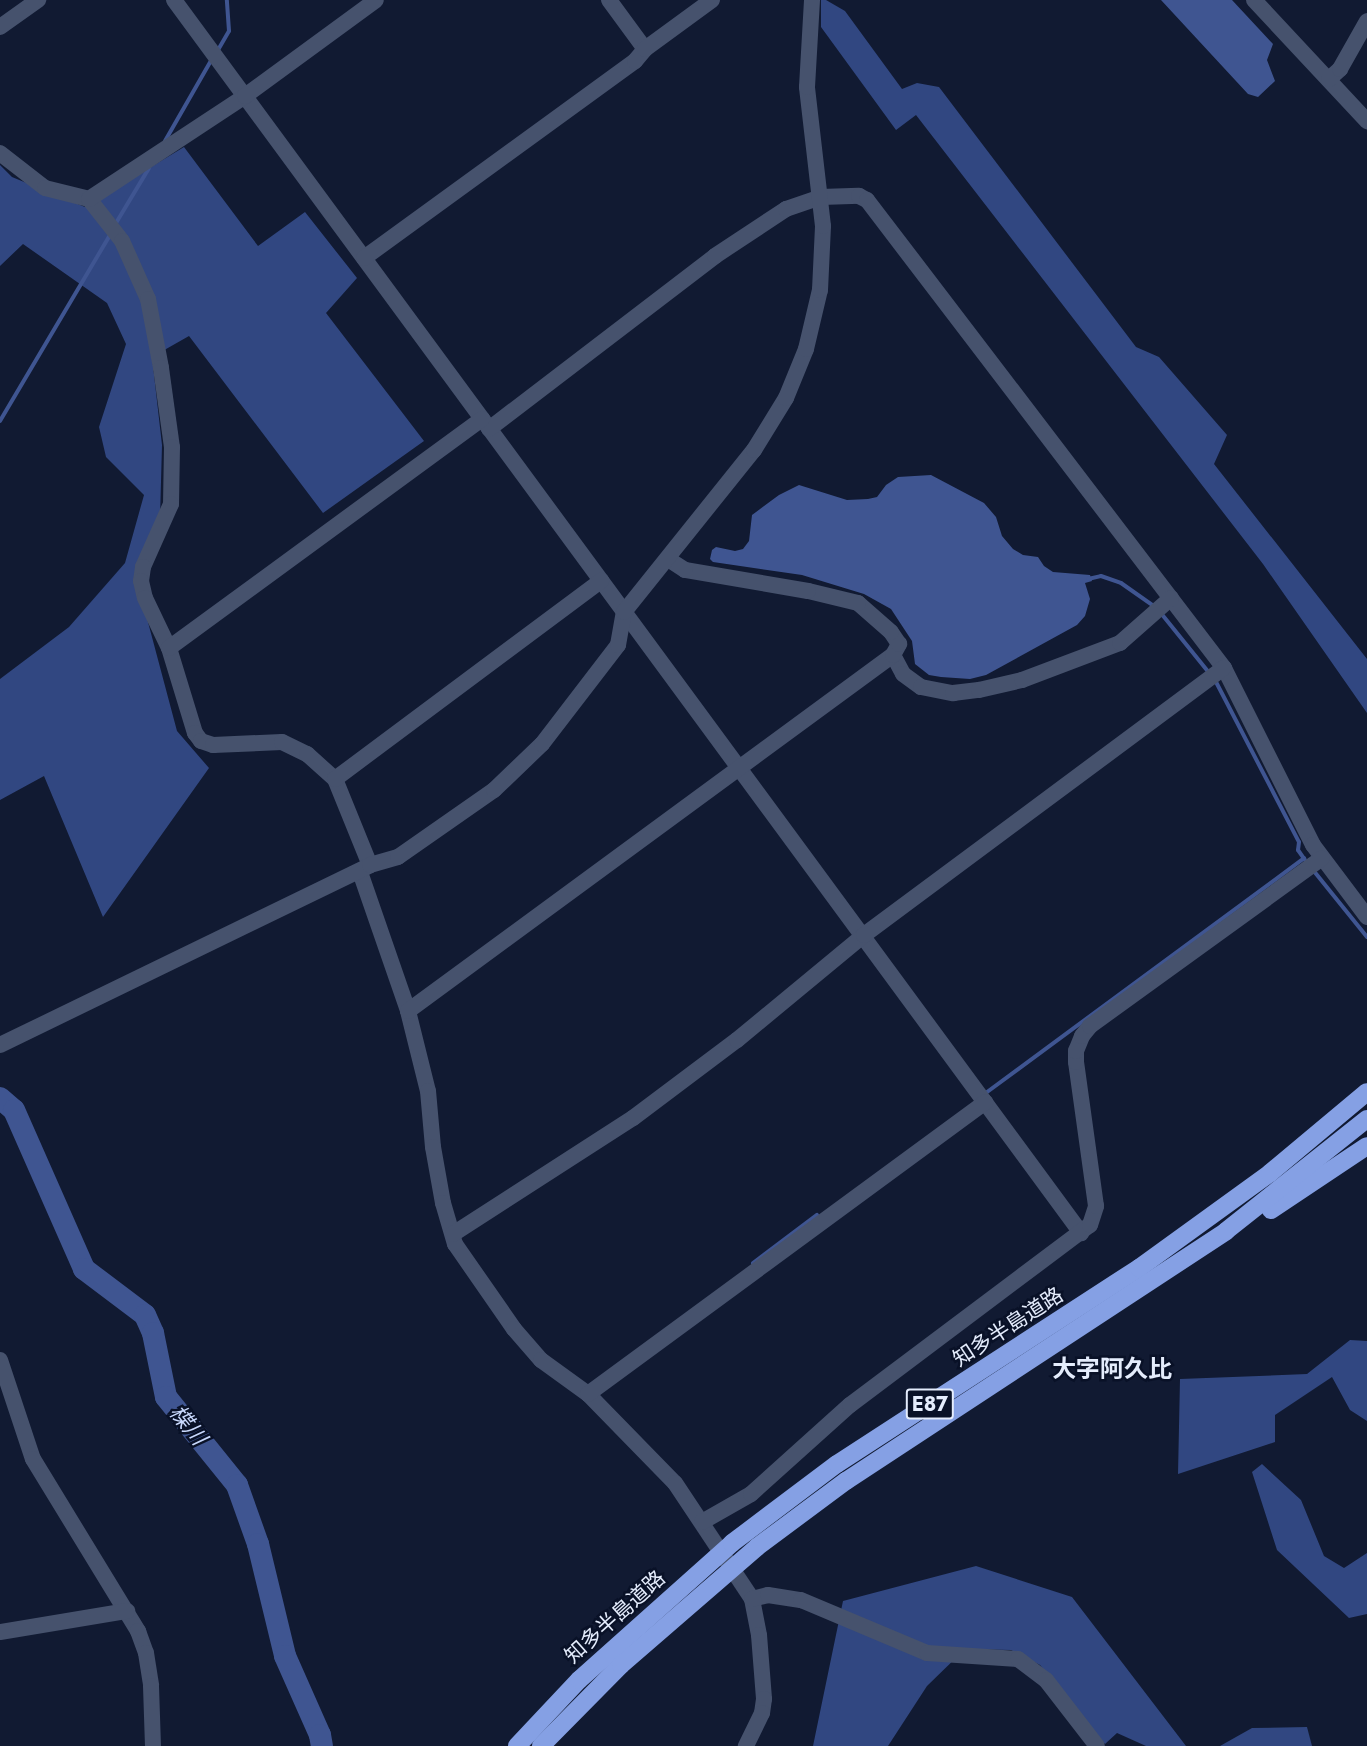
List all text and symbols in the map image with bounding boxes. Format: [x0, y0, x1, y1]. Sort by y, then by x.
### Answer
street label: 知多半島道路 [948, 1282, 1068, 1372]
district label: 大字阿久比 [1052, 1355, 1172, 1383]
road number: E87 [904, 1387, 956, 1421]
water label: 楪川 [164, 1400, 212, 1450]
street label: 知多半島道路 [560, 1565, 670, 1669]

